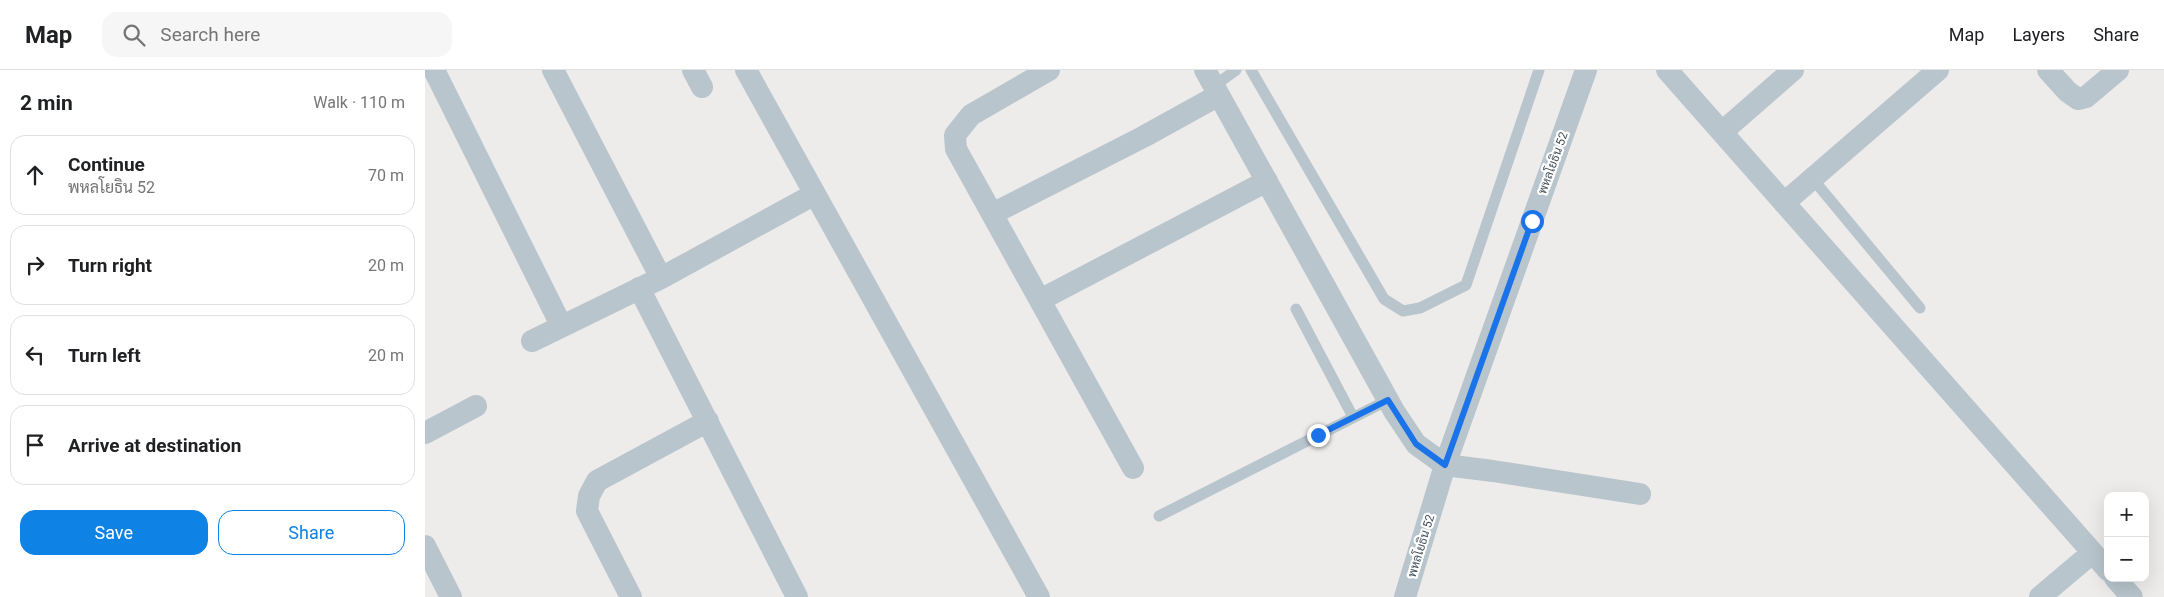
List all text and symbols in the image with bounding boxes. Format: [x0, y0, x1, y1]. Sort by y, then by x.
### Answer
search box [102, 12, 452, 57]
text: Map [25, 21, 72, 49]
icon: search [120, 21, 148, 49]
text: Search here [160, 23, 260, 46]
text: Map [1949, 24, 1984, 45]
text: Layers [2012, 24, 2065, 45]
text: Share [2093, 24, 2139, 45]
text: 2 min [20, 91, 73, 115]
text: Walk · 110 m [313, 93, 405, 112]
street label: พหลโยธิน 52 [1534, 129, 1571, 196]
text: Continue [68, 153, 145, 176]
icon: ahead [21, 161, 49, 189]
text: 70 m [368, 166, 404, 185]
text: พหลโยธิน 52 [68, 178, 155, 197]
route start [1521, 210, 1544, 233]
icon: right [21, 251, 49, 279]
text: Turn right [68, 254, 152, 277]
text: 20 m [368, 256, 404, 275]
icon: left [21, 341, 49, 369]
text: Turn left [68, 344, 141, 367]
text: 20 m [368, 346, 404, 365]
route end [1307, 424, 1330, 447]
icon: arrive [21, 431, 49, 459]
text: Arrive at destination [68, 434, 241, 457]
map controls [2104, 492, 2149, 582]
button: + [2104, 492, 2149, 537]
button: Save [20, 510, 208, 555]
button: Share [218, 510, 405, 555]
street label: พหลโยธิน 52 [1404, 512, 1437, 579]
button: − [2104, 537, 2149, 582]

